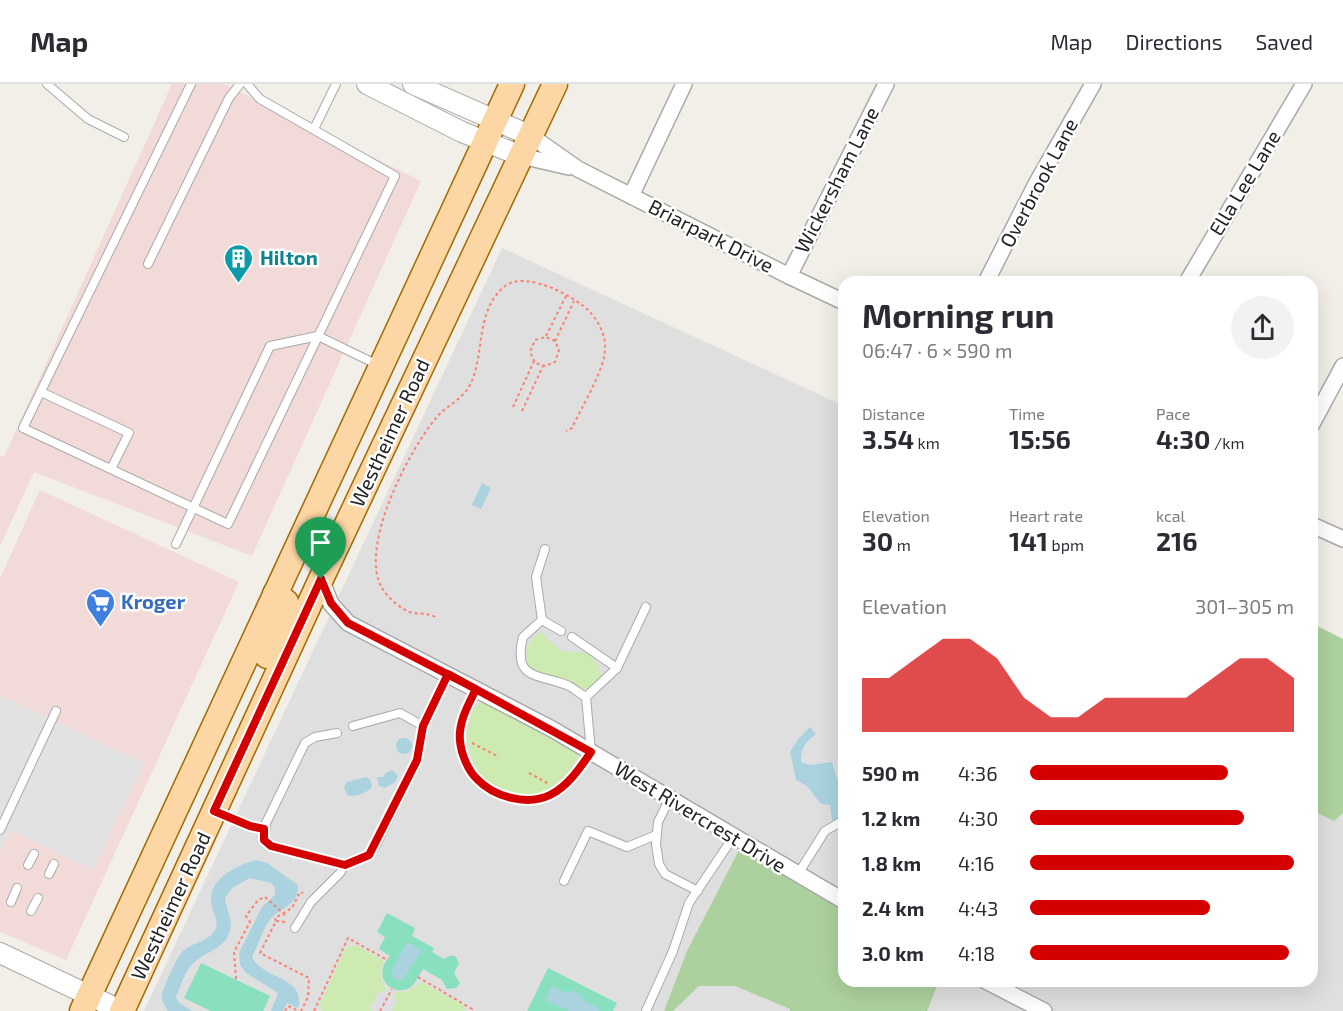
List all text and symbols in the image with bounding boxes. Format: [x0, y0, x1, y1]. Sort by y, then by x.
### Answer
text: Map [30, 24, 88, 58]
text: Map [1050, 29, 1093, 54]
text: Directions [1126, 29, 1222, 54]
text: Saved [1255, 29, 1313, 54]
street label: Wickersham Lane [789, 103, 883, 257]
street label: Overbrook Lane [994, 114, 1082, 251]
street label: Ella Lee Lane [1203, 126, 1285, 239]
street label: Briarpark Drive [645, 193, 778, 277]
building icon: Hilton [223, 242, 255, 284]
place label: Hilton [260, 245, 318, 269]
text: Morning run [862, 295, 1054, 335]
button: share [1231, 296, 1294, 359]
text: 06:47 · 6 × 590 m [862, 338, 1013, 362]
street label: Westheimer Road [344, 355, 434, 511]
text: Distance [862, 404, 925, 423]
text: Time [1009, 404, 1045, 423]
text: Pace [1156, 404, 1190, 423]
text: 3.54 [862, 423, 914, 454]
text: 15:56 [1009, 423, 1071, 454]
text: 4:30 [1156, 423, 1210, 454]
text: km [914, 433, 940, 452]
text: /km [1210, 433, 1244, 452]
text: Elevation [862, 506, 930, 525]
text: Heart rate [1009, 506, 1083, 525]
text: kcal [1156, 506, 1185, 525]
pin [295, 517, 346, 579]
text: 30 [862, 525, 893, 556]
text: 141 [1009, 525, 1048, 556]
text: 216 [1156, 525, 1198, 556]
icon: arrive [304, 526, 337, 559]
text: m [893, 535, 911, 554]
text: bpm [1048, 535, 1084, 554]
supermarket icon: Kroger [84, 586, 116, 628]
place label: Kroger [121, 589, 186, 613]
text: Elevation [862, 594, 947, 618]
text: 301–305 m [1195, 594, 1294, 618]
street label: West Rivercrest Drive [610, 755, 791, 877]
text: 590 m [862, 761, 919, 785]
text: 4:36 [958, 761, 998, 785]
text: 1.2 km [862, 806, 920, 830]
text: 4:30 [958, 806, 998, 830]
street label: Westheimer Road [125, 828, 215, 984]
text: 1.8 km [862, 851, 921, 875]
text: 4:16 [958, 851, 994, 875]
text: 2.4 km [862, 896, 924, 920]
text: 4:43 [958, 896, 998, 920]
text: 3.0 km [862, 941, 924, 965]
text: 4:18 [958, 941, 995, 965]

